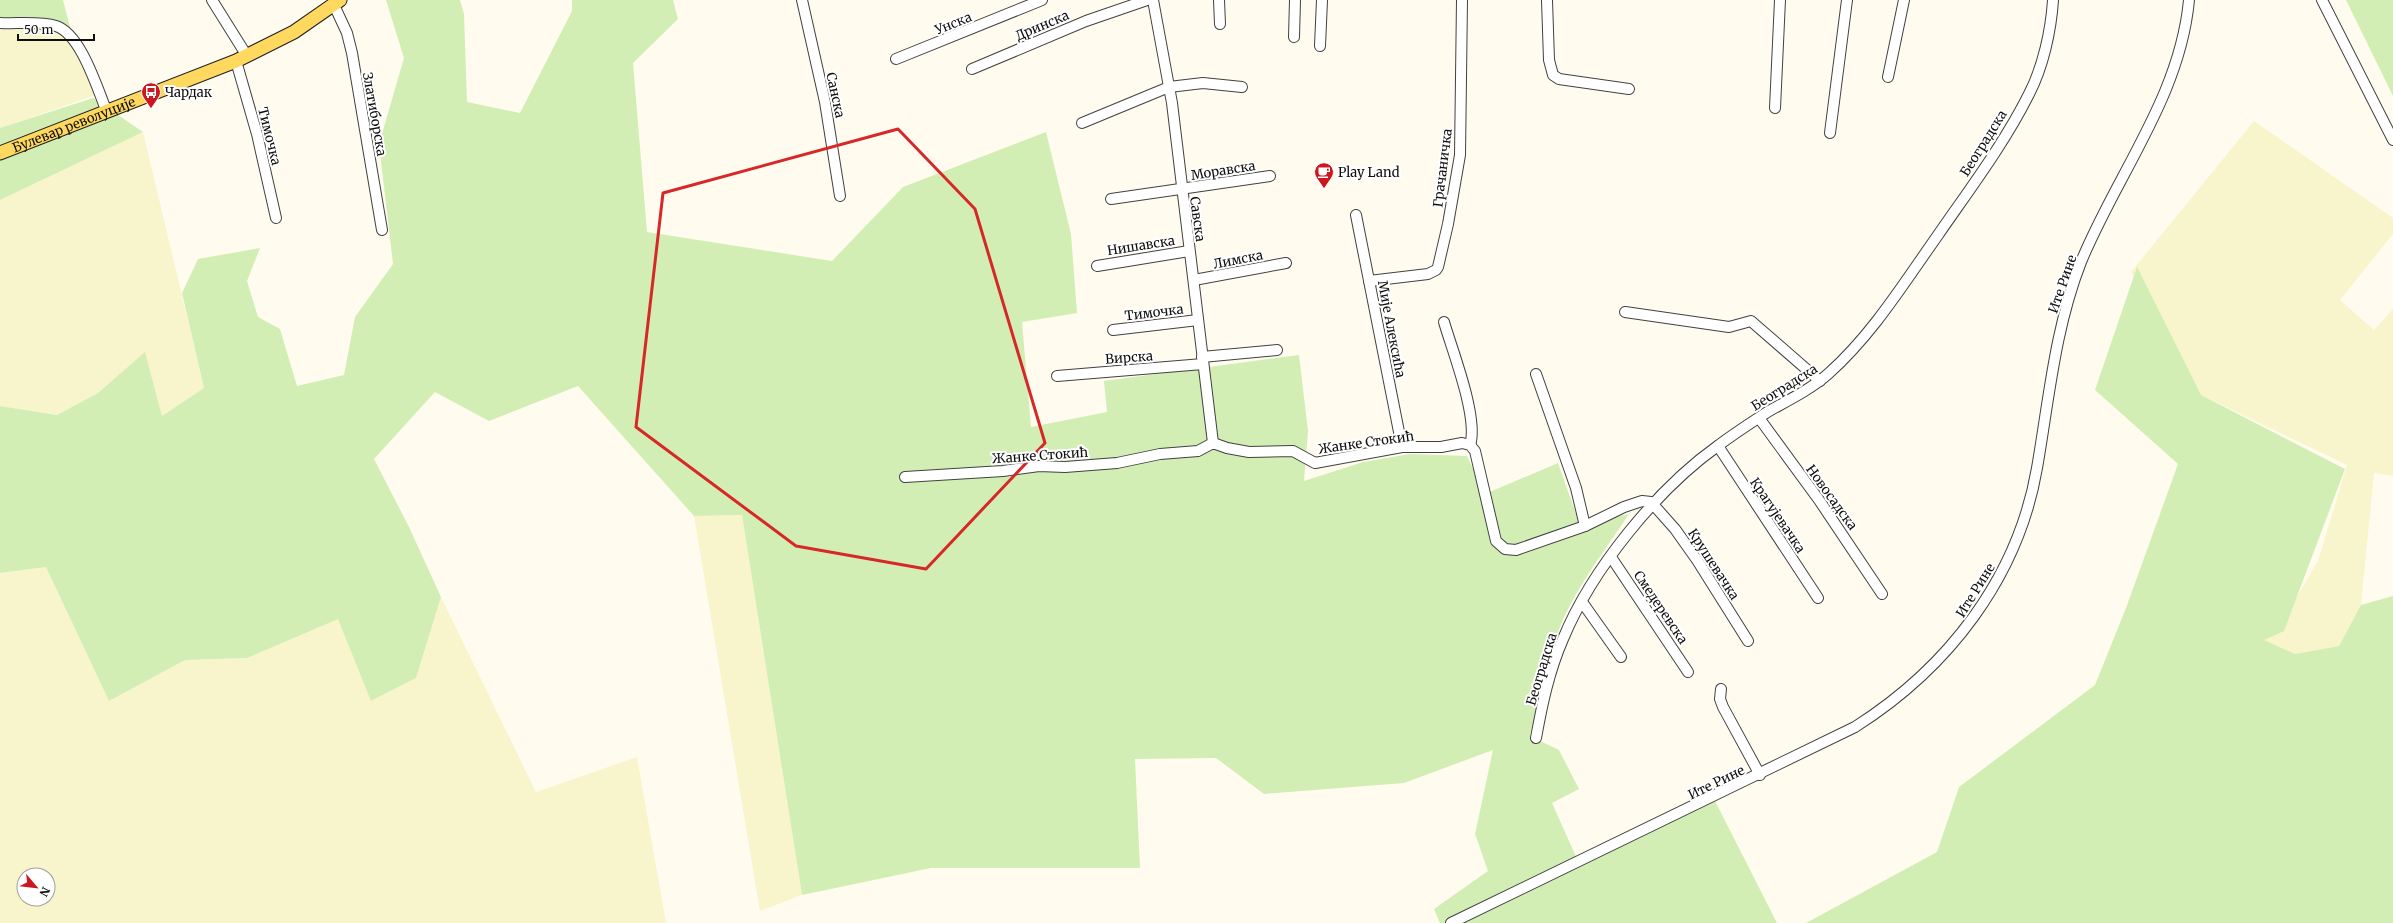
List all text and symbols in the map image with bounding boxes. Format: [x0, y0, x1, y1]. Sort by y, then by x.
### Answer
street label: Дринска [1013, 7, 1072, 44]
street label: Унска [931, 8, 974, 39]
scale bar [18, 16, 94, 42]
text: 50 m [24, 22, 53, 37]
street label: Златиборска [359, 71, 390, 157]
street label: Санска [822, 71, 849, 119]
bus stop icon: Чардак [140, 81, 162, 109]
place label: Чардак [165, 84, 213, 101]
street label: Булевар револуције [10, 93, 138, 156]
street label: Тимочка [254, 105, 285, 167]
street label: Београдска [1956, 107, 2011, 180]
street label: Грачаничка [1429, 128, 1456, 208]
street label: Моравска [1190, 157, 1257, 184]
cafe icon: Play Land [1313, 161, 1335, 189]
place label: Play Land [1338, 164, 1400, 181]
street label: Савска [1186, 196, 1209, 243]
street label: Нишавска [1106, 232, 1176, 259]
street label: Лимска [1212, 246, 1264, 273]
street label: Ите Рине [2045, 252, 2080, 316]
street label: Мије Алексића [1374, 279, 1409, 379]
street label: Тимочка [1124, 300, 1184, 325]
street label: Вирска [1105, 347, 1153, 368]
street label: Београдска [1748, 360, 1821, 415]
street label: Жанке Стокић [1317, 427, 1415, 458]
street label: Жанке Стокић [991, 444, 1089, 467]
street label: Новосадска [1802, 461, 1861, 533]
street label: Крагујевачка [1746, 474, 1809, 556]
street label: Крушевачка [1684, 525, 1743, 603]
street label: Ите Рине [1952, 560, 1999, 621]
street label: Смедеревска [1630, 567, 1691, 647]
street label: Београдска [1522, 631, 1561, 708]
street label: Ите Рине [1685, 761, 1747, 803]
north arrow [16, 867, 56, 907]
text: N [36, 885, 53, 899]

